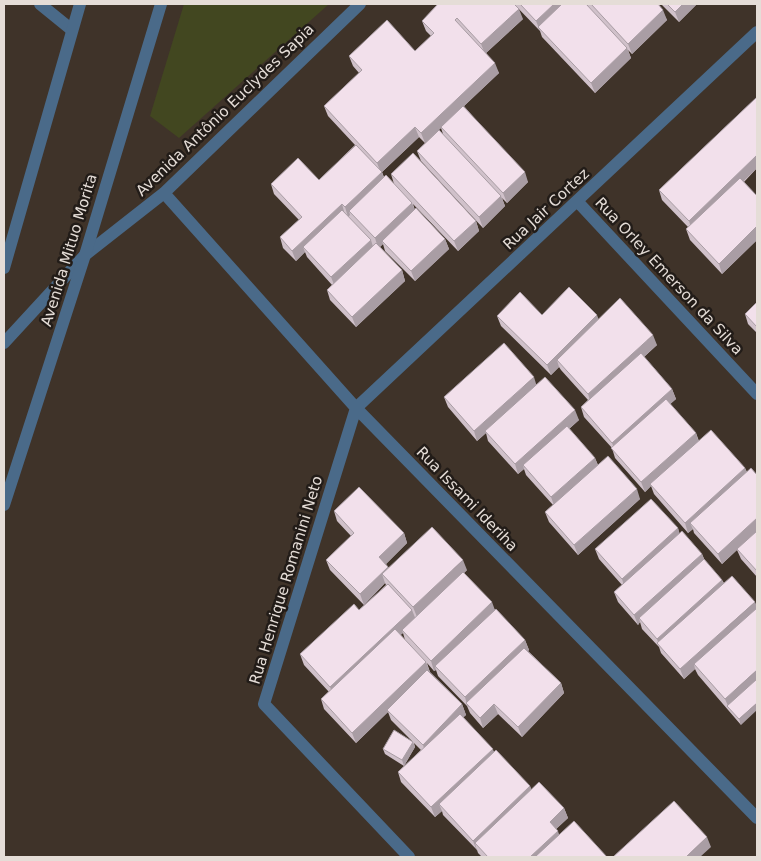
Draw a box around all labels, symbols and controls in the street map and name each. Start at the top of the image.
street label: Avenida Antônio Euclydes Sapia [132,20,318,200]
street label: Rua Jair Cortez [499,165,593,253]
street label: Avenida Mituo Morita [37,172,101,328]
street label: Rua Orley Emerson da Silva [591,194,747,358]
street label: Rua Issami Ideriha [413,443,521,555]
street label: Rua Henrique Romanini Neto [246,474,326,686]

